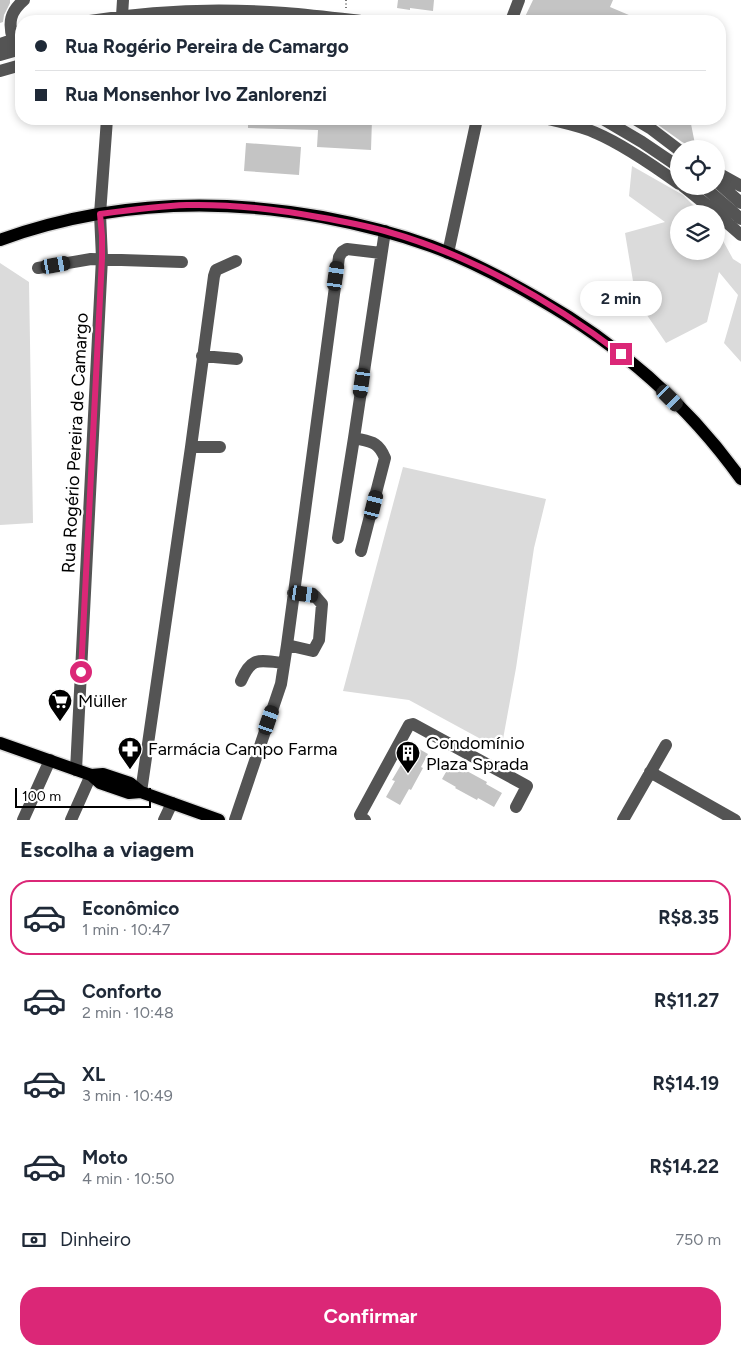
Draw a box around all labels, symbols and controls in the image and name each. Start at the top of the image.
text: Rua Rogério Pereira de Camargo [65,35,349,58]
text: Rua Monsenhor Ivo Zanlorenzi [65,83,327,106]
map controls [670,140,725,260]
button: locate [670,140,725,195]
button: layers [670,205,725,260]
car [39,255,72,275]
car [326,260,345,292]
callout: 2 min [580,282,662,316]
text: 2 min [601,289,641,308]
street label: Rua Rogério Pereira de Camargo [57,312,93,574]
route end [610,343,632,365]
car [352,367,371,399]
car [654,382,685,414]
car [363,489,384,521]
car [288,584,319,604]
route start [70,661,92,683]
supermarket icon: Müller [47,688,73,722]
place label: Müller [78,690,127,712]
car [257,703,280,737]
place label: Condomínio Plaza Sprada [426,732,529,775]
pharmacy icon: Farmácia Campo Farma [117,736,143,770]
place label: Farmácia Campo Farma [148,738,337,760]
building icon: Condomínio Plaza Sprada [395,740,421,774]
scale bar [15,785,151,808]
text: 100 m [22,788,61,805]
text: Escolha a viagem [20,836,194,863]
icon: car [22,895,67,940]
text: Econômico [82,897,179,920]
text: R$8.35 [658,906,719,929]
text: 1 min · 10:47 [82,920,170,939]
icon: car [22,978,67,1023]
text: Conforto [82,980,162,1003]
text: R$11.27 [654,989,719,1012]
text: 2 min · 10:48 [82,1003,174,1022]
icon: car [22,1061,67,1106]
text: XL [82,1063,105,1086]
text: R$14.19 [652,1072,719,1095]
text: 3 min · 10:49 [82,1086,173,1105]
icon: car [22,1144,67,1189]
text: Moto [82,1146,128,1169]
text: R$14.22 [649,1155,719,1178]
text: 4 min · 10:50 [82,1169,174,1188]
icon: cash [20,1226,48,1254]
text: Dinheiro [60,1228,131,1251]
text: 750 m [675,1230,721,1249]
button: Confirmar [20,1287,721,1345]

